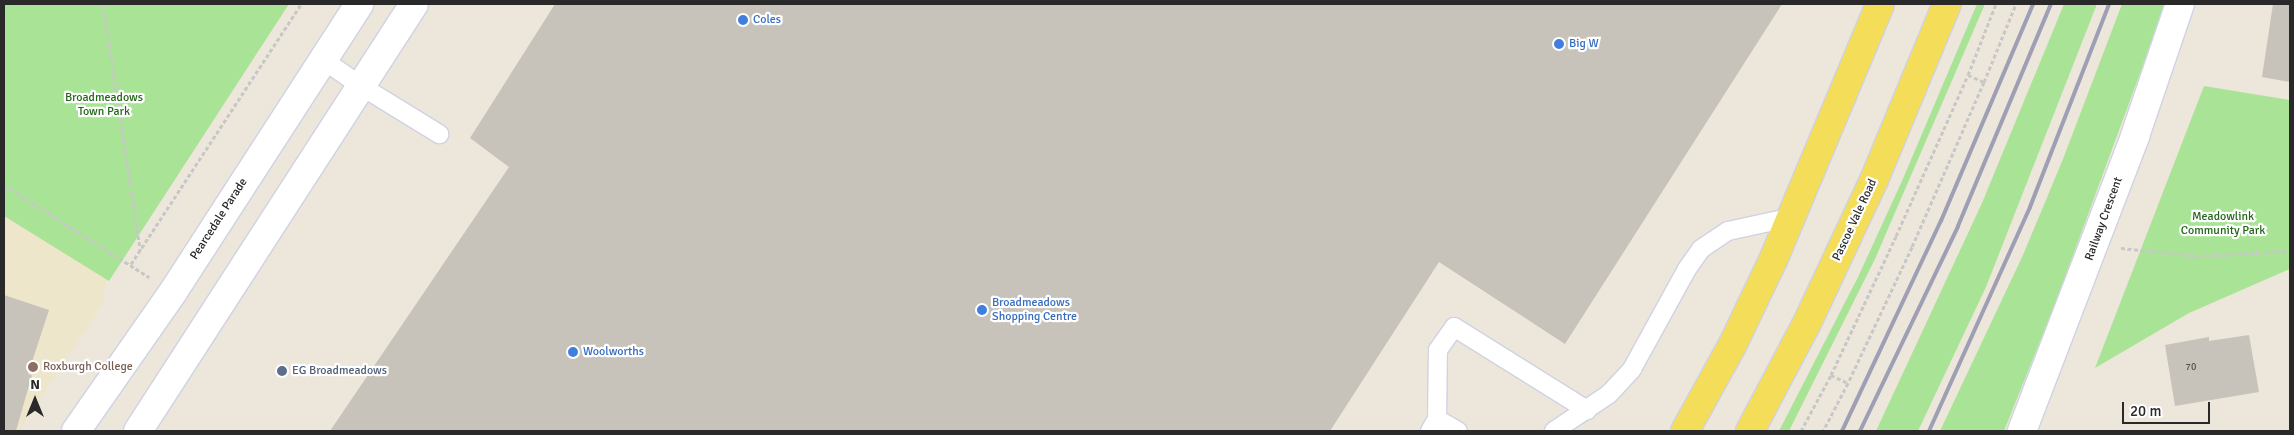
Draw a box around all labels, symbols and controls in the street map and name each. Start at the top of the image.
place label: Coles [753,13,781,27]
marker: Coles [737,14,749,26]
place label: Big W [1569,37,1599,51]
marker: Big W [1553,38,1565,50]
park label: Broadmeadows Town Park [65,91,143,119]
street label: Railway Crescent [2082,175,2126,263]
street label: Pearcedale Parade [187,176,251,262]
street label: Pascoe Vale Road [1830,177,1880,263]
park label: Meadowlink Community Park [2181,210,2265,238]
place label: Broadmeadows Shopping Centre [992,296,1077,324]
marker: Broadmeadows Shopping Centre [976,304,988,316]
place label: Woolworths [583,345,644,359]
marker: Woolworths [567,346,579,358]
place label: Roxburgh College [43,360,133,374]
marker: Roxburgh College [27,361,39,373]
house number: 70 [2186,362,2196,374]
place label: EG Broadmeadows [292,364,387,378]
marker: EG Broadmeadows [276,365,288,377]
north arrow [10,375,60,425]
text: N [30,376,40,393]
scale bar [2124,392,2212,424]
text: 20 m [2130,402,2161,420]

